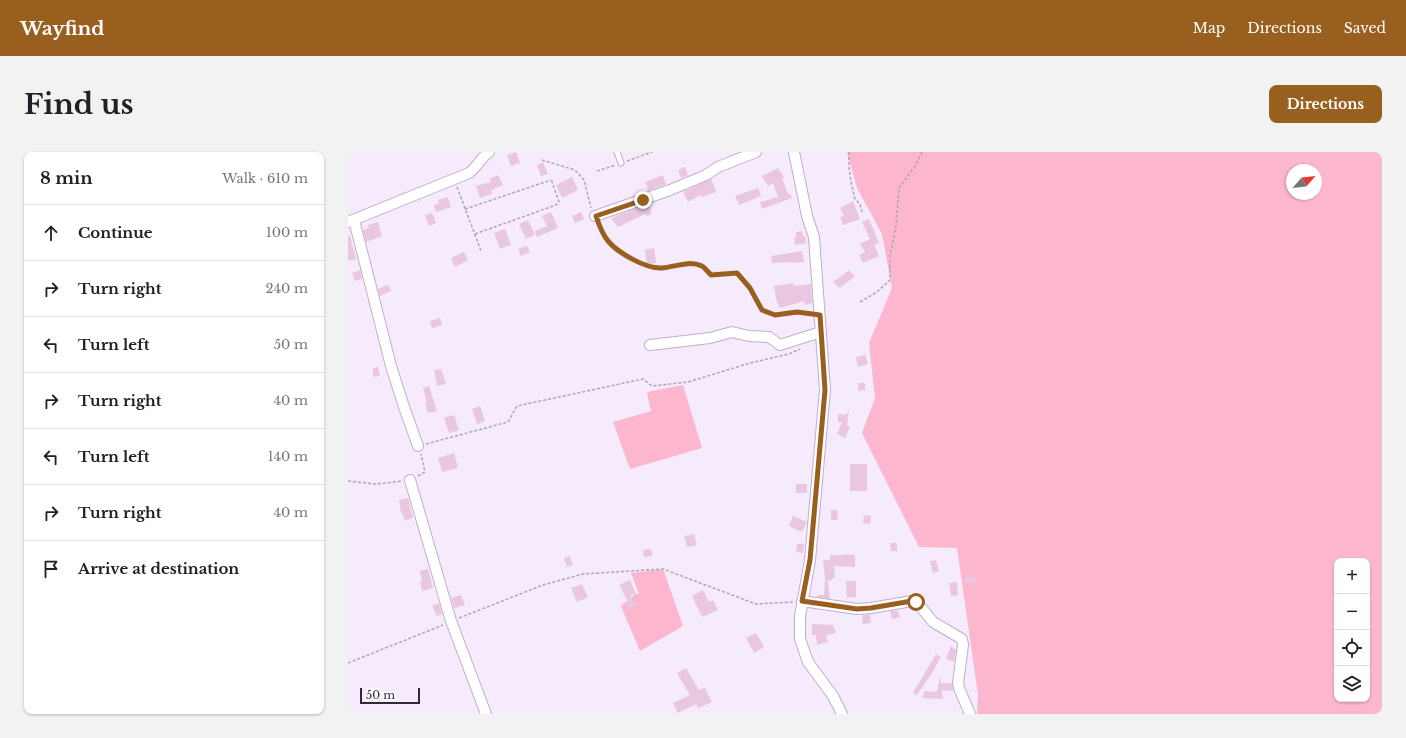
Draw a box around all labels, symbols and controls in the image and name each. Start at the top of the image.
text: Wayfind [20,17,105,40]
text: Map [1193,19,1225,37]
text: Directions [1247,19,1322,37]
text: Saved [1344,19,1386,37]
button: Directions [1269,85,1382,123]
text: Find us [24,87,134,122]
north arrow [1286,164,1322,200]
text: 8 min [40,168,93,189]
text: Walk · 610 m [222,170,308,187]
route end [634,191,652,209]
icon: ahead [40,222,62,244]
text: Continue [78,223,153,242]
text: 100 m [266,224,308,241]
icon: right [40,278,62,300]
text: Turn right [78,279,161,298]
text: 240 m [265,280,308,297]
icon: left [40,334,62,356]
text: Turn left [78,335,149,354]
text: 50 m [274,336,308,353]
icon: right [40,390,62,412]
text: Turn right [78,391,161,410]
text: 40 m [273,392,308,409]
icon: left [40,446,62,468]
text: Turn left [78,447,149,466]
text: 140 m [268,448,308,465]
icon: right [40,502,62,524]
text: Turn right [78,503,161,522]
text: 40 m [273,504,308,521]
icon: arrive [40,558,62,580]
map controls [1334,558,1370,702]
button: + [1334,558,1370,594]
text: Arrive at destination [78,559,239,578]
route start [907,593,925,611]
button: − [1334,594,1370,630]
button: locate [1334,630,1370,666]
button: layers [1334,666,1370,702]
scale bar [360,686,420,705]
text: 50 m [366,688,395,702]

